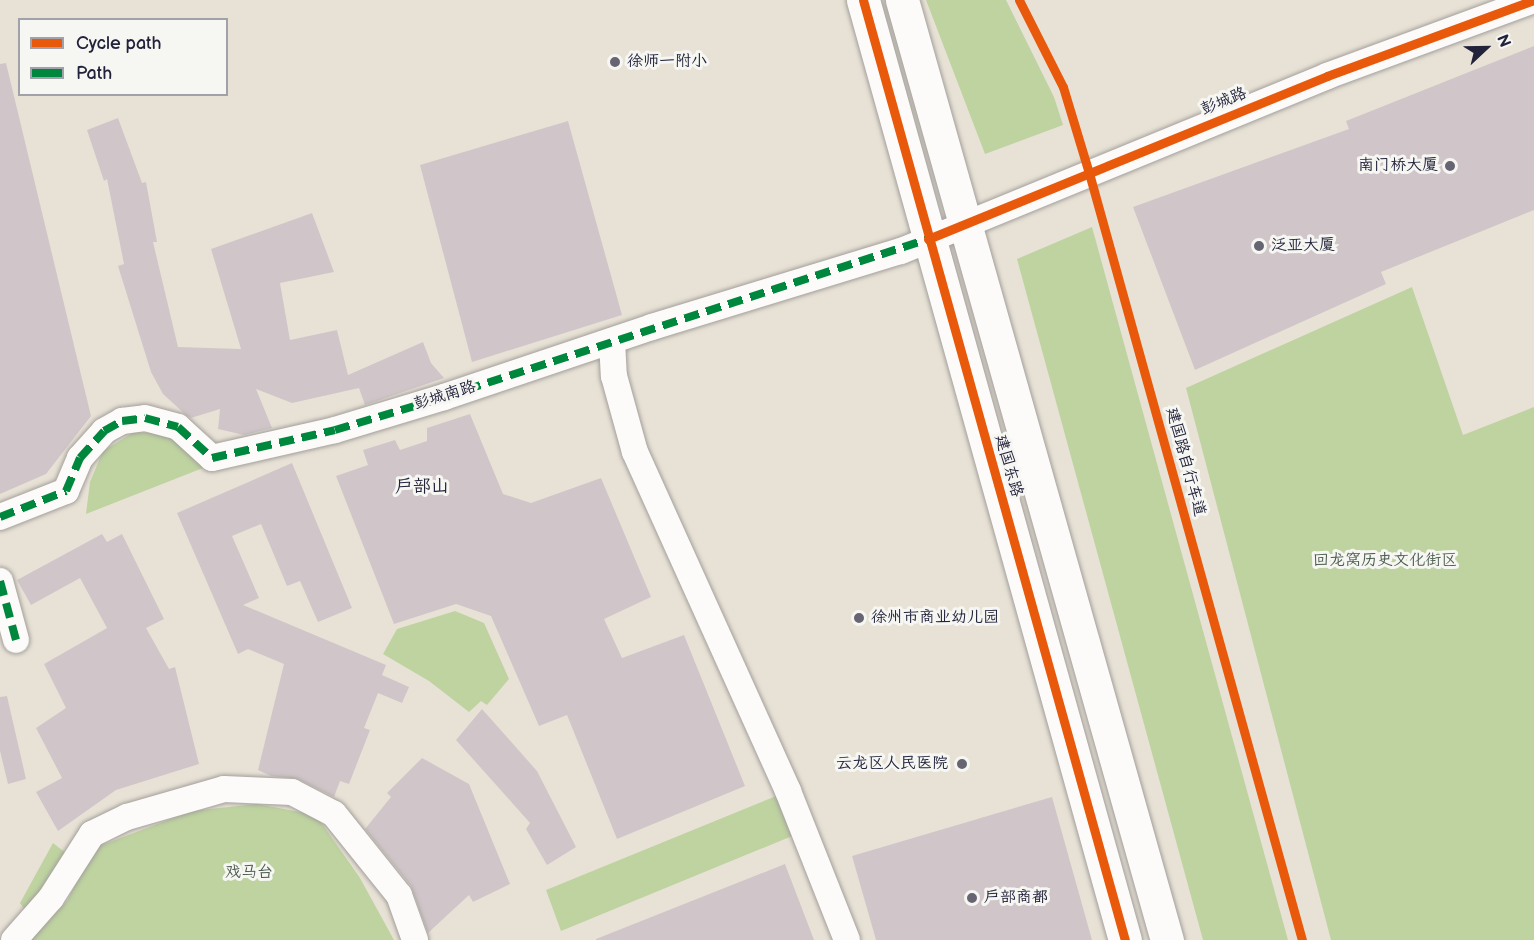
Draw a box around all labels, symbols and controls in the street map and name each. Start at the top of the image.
legend [18,18,228,96]
north arrow [1456,18,1516,78]
text: N [1492,32,1514,50]
text: Cycle path [76,33,162,54]
place label: 徐师一附小 [627,52,707,72]
marker: 徐师一附小 [608,55,622,69]
text: Path [76,63,112,84]
street label: 彭城路 [1198,84,1250,120]
place label: 南门桥大厦 [1358,156,1438,176]
marker: 南门桥大厦 [1443,159,1457,173]
place label: 泛亚大厦 [1271,236,1335,256]
marker: 泛亚大厦 [1252,239,1266,253]
street label: 彭城南路 [412,377,478,415]
street label: 建国路自行车道 [1161,405,1209,519]
street label: 建国东路 [990,433,1026,499]
district label: 户部山 [395,476,449,498]
park label: 回龙窝历史文化街区 [1313,551,1457,571]
place label: 徐州市商业幼儿园 [871,608,999,628]
marker: 徐州市商业幼儿园 [852,611,866,625]
place label: 云龙区人民医院 [836,754,948,774]
marker: 云龙区人民医院 [953,755,971,773]
park label: 戏马台 [225,863,273,883]
place label: 户部商都 [984,888,1048,908]
marker: 户部商都 [965,891,979,905]

